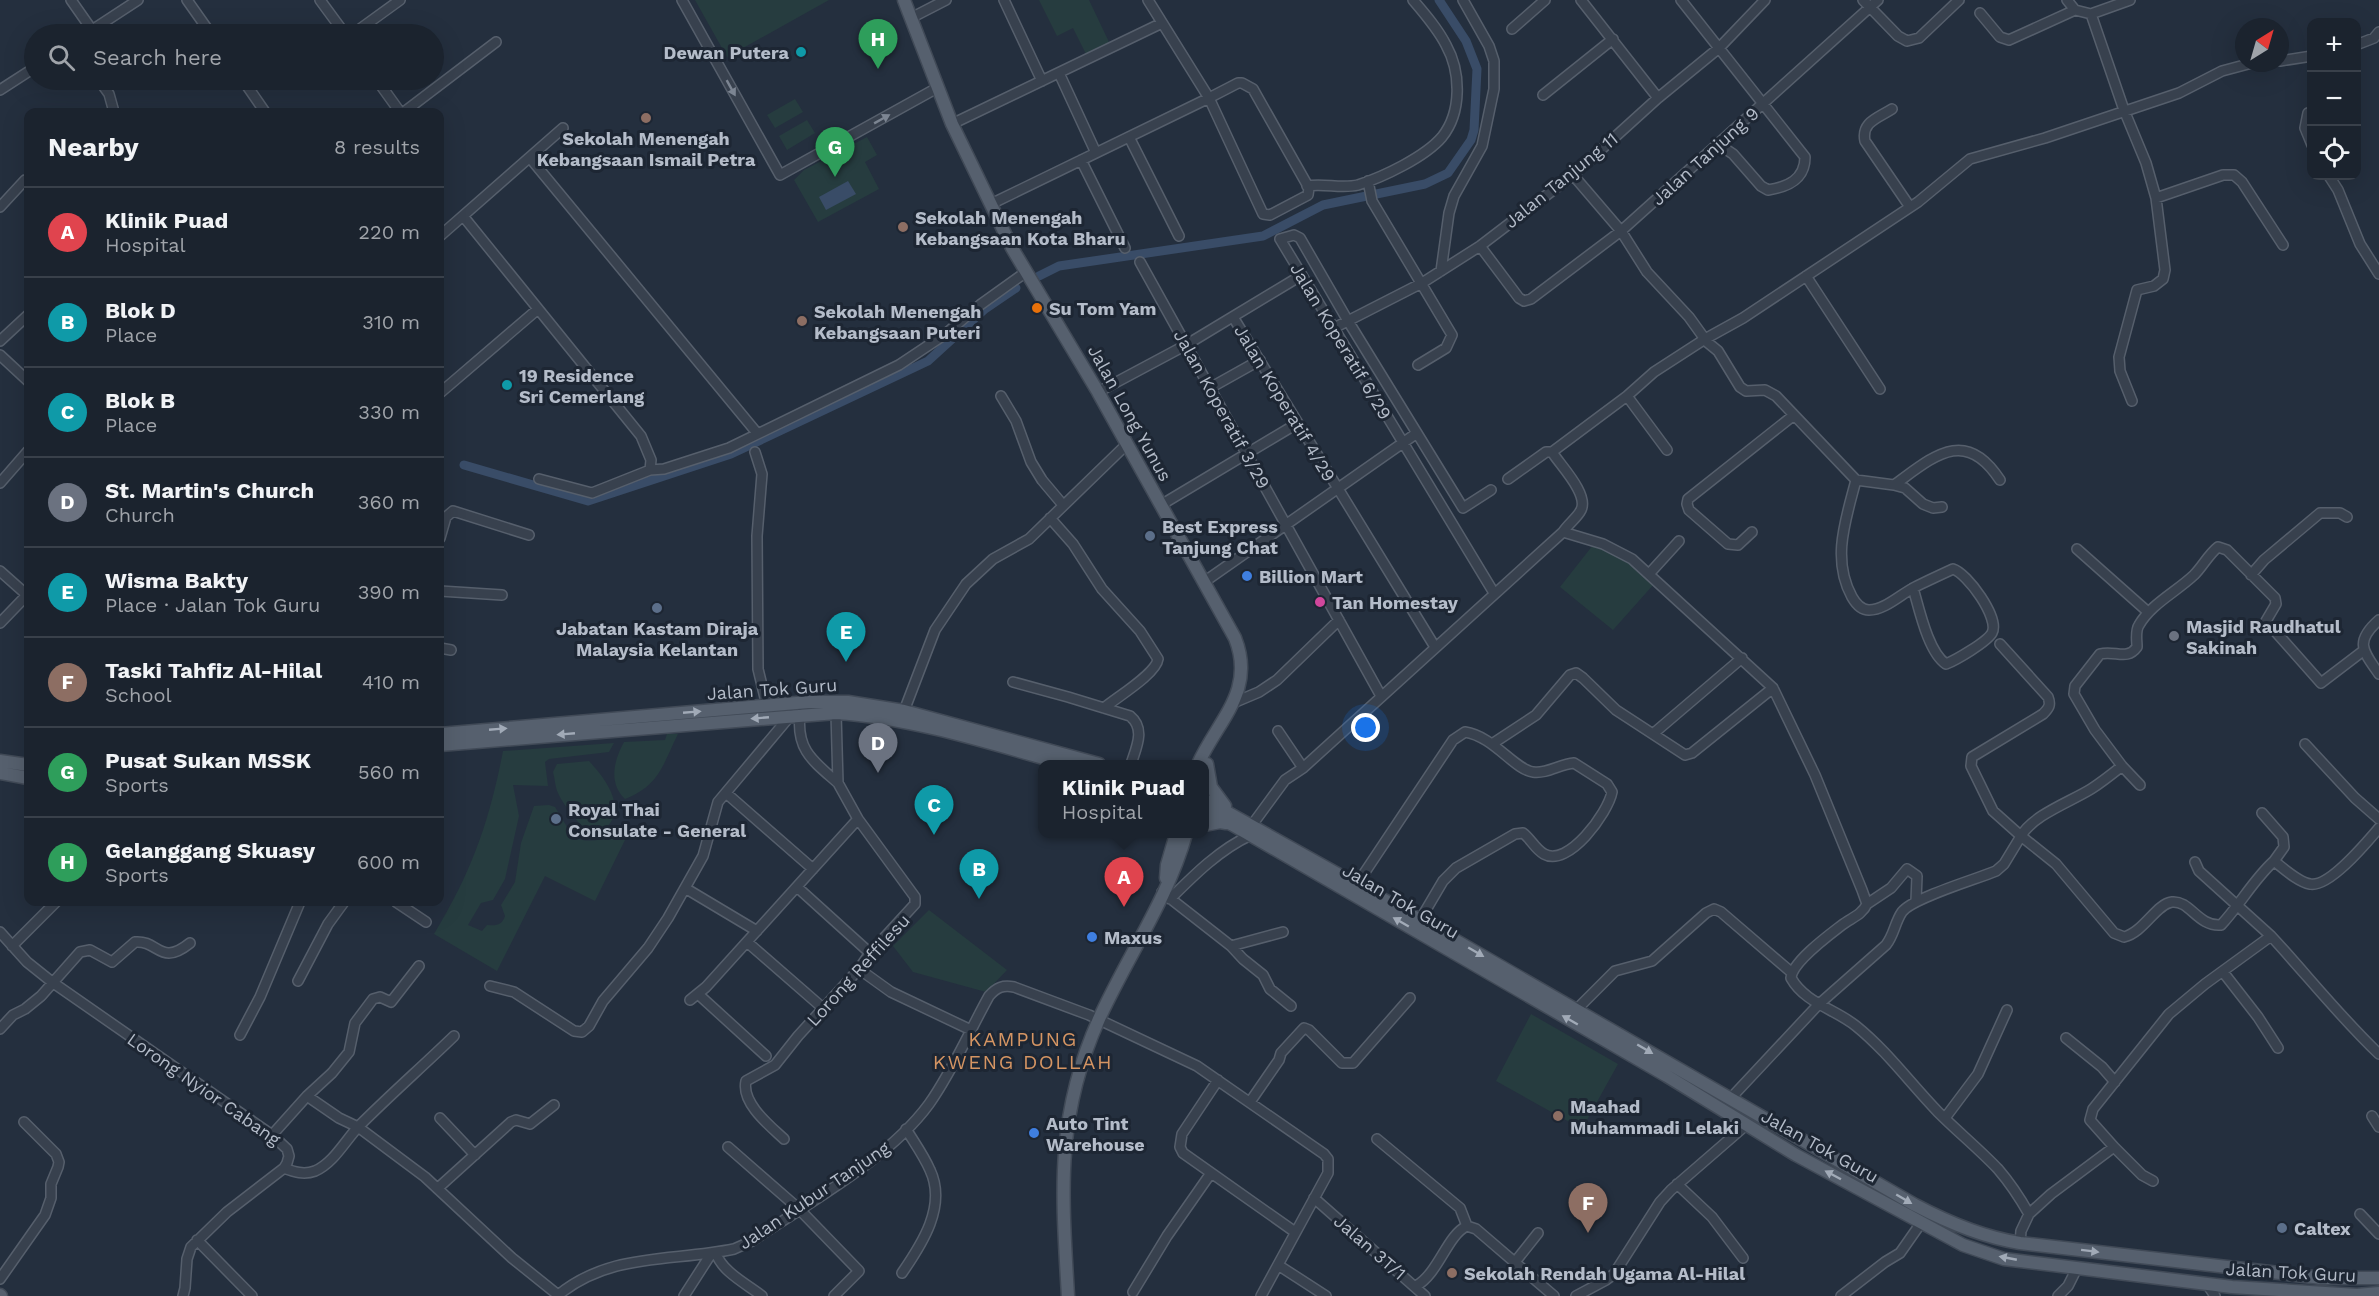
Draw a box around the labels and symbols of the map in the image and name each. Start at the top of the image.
north arrow [2235,18,2289,72]
pin: H [858,20,898,69]
place label: Dewan Putera [664,42,790,63]
marker: Dewan Putera [794,45,808,59]
one-way arrow [726,80,736,97]
street label: Jalan Tanjung 9 [1647,102,1763,210]
marker: Sekolah Menengah Kebangsaan Ismail Petra [639,111,653,125]
one-way arrow [873,114,890,124]
place label: Sekolah Menengah Kebangsaan Ismail Petra [537,128,756,170]
pin: G [816,128,854,177]
street label: Jalan Tanjung 11 [1500,128,1622,232]
place label: Sekolah Menengah Kebangsaan Kota Bharu [915,207,1126,249]
marker: Sekolah Menengah Kebangsaan Kota Bharu [896,220,910,234]
street label: Jalan Koperatif 6/29 [1286,259,1396,423]
place label: Su Tom Yam [1049,298,1156,319]
place label: Sekolah Menengah Kebangsaan Puteri [814,301,981,343]
marker: Su Tom Yam [1030,301,1044,315]
marker: Sekolah Menengah Kebangsaan Puteri [795,314,809,328]
street label: Jalan Koperatif 4/29 [1230,321,1340,485]
street label: Jalan Koperatif 3/29 [1170,326,1274,492]
street label: Jalan Long Yunus [1084,341,1176,485]
place label: 19 Residence Sri Cemerlang [519,365,645,407]
marker: 19 Residence Sri Cemerlang [500,378,514,392]
place label: Best Express Tanjung Chat [1162,516,1278,558]
marker: Best Express Tanjung Chat [1143,529,1157,543]
place label: Billion Mart [1259,566,1363,587]
marker: Billion Mart [1240,569,1254,583]
place label: Tan Homestay [1332,592,1459,613]
marker: Tan Homestay [1313,595,1327,609]
marker: Jabatan Kastam Diraja Malaysia Kelantan [650,601,664,615]
pin: E [826,612,866,662]
place label: Masjid Raudhatul Sakinah [2186,616,2341,658]
place label: Jabatan Kastam Diraja Malaysia Kelantan [556,618,759,660]
marker: Masjid Raudhatul Sakinah [2167,629,2181,643]
street label: Jalan Tok Guru [706,674,838,704]
one-way arrow [683,707,702,717]
one-way arrow [751,713,770,722]
your location [1351,713,1380,742]
one-way arrow [488,724,507,734]
pin: D [858,724,898,773]
one-way arrow [556,729,575,739]
pin: C [914,786,954,835]
place label: Royal Thai Consulate - General [568,799,746,841]
marker: Royal Thai Consulate - General [549,812,563,826]
pin: B [960,850,998,899]
pin: A [1104,858,1144,907]
street label: Jalan Tok Guru [1339,859,1463,943]
street label: Lorong Reffilesu [802,910,914,1030]
one-way arrow [1392,917,1409,927]
place label: Maxus [1104,927,1163,948]
marker: Maxus [1085,930,1099,944]
one-way arrow [1468,947,1485,957]
one-way arrow [1561,1015,1578,1025]
district label: KAMPUNG KWENG DOLLAH [933,1027,1113,1074]
street label: Lorong Nyior Cabang [123,1028,285,1150]
one-way arrow [1637,1044,1653,1055]
place label: Maahad Muhammadi Lelaki [1570,1096,1739,1138]
street label: Jalan Tok Guru [1758,1105,1882,1187]
marker: Maahad Muhammadi Lelaki [1551,1109,1565,1123]
place label: Auto Tint Warehouse [1046,1113,1145,1155]
marker: Auto Tint Warehouse [1027,1126,1041,1140]
street label: Jalan Kubur Tanjung [735,1136,894,1253]
one-way arrow [1824,1170,1841,1180]
pin: F [1568,1184,1608,1233]
one-way arrow [1896,1194,1913,1204]
street label: Jalan 3T/1 [1330,1210,1410,1284]
place label: Caltex [2294,1218,2351,1239]
marker: Caltex [2275,1221,2289,1235]
one-way arrow [2081,1247,2100,1256]
one-way arrow [1998,1253,2017,1262]
street label: Jalan Tok Guru [2225,1258,2357,1286]
place label: Sekolah Rendah Ugama Al-Hilal [1464,1263,1745,1284]
marker: Sekolah Rendah Ugama Al-Hilal [1445,1266,1459,1280]

